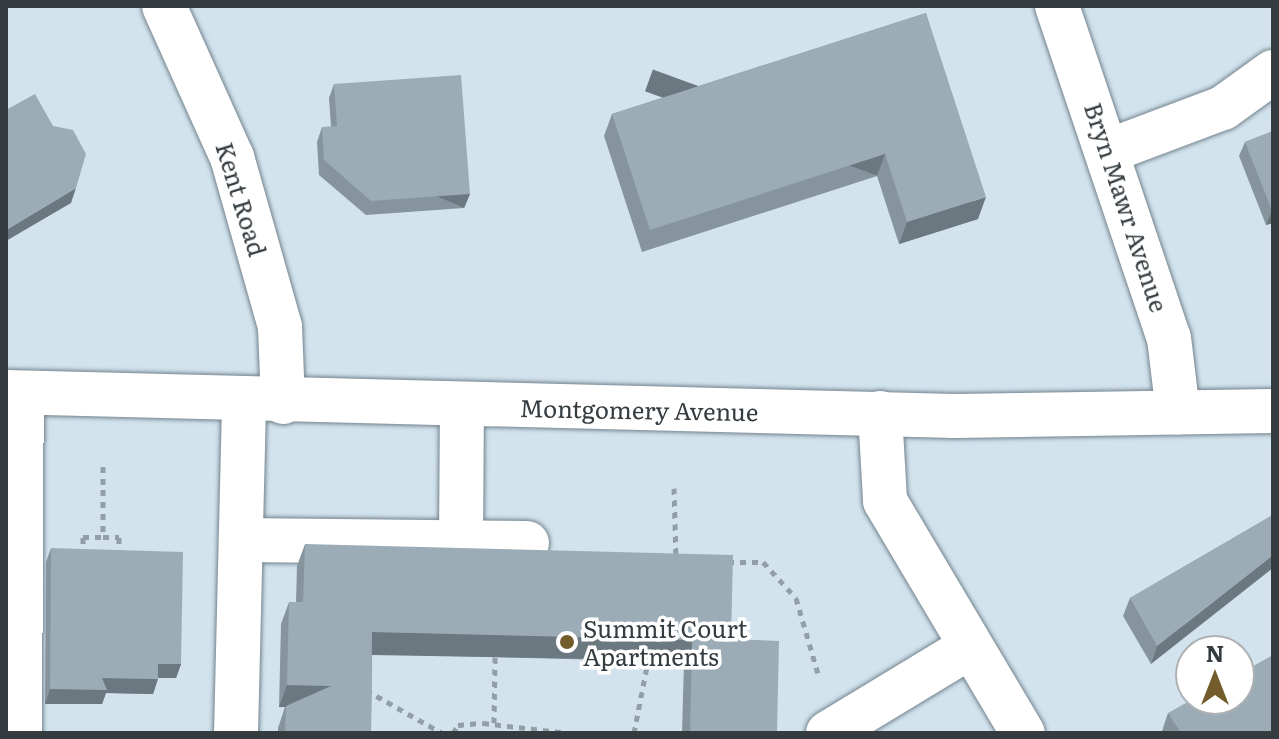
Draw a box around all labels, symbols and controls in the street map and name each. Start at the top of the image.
street label: Bryn Mawr Avenue [1080,99,1174,315]
street label: Kent Road [211,139,273,259]
street label: Montgomery Avenue [519,393,759,425]
place label: Summit Court Apartments [583,614,747,670]
marker: Summit Court Apartments [558,633,576,651]
north arrow [1175,635,1255,715]
text: N [1206,636,1224,669]

